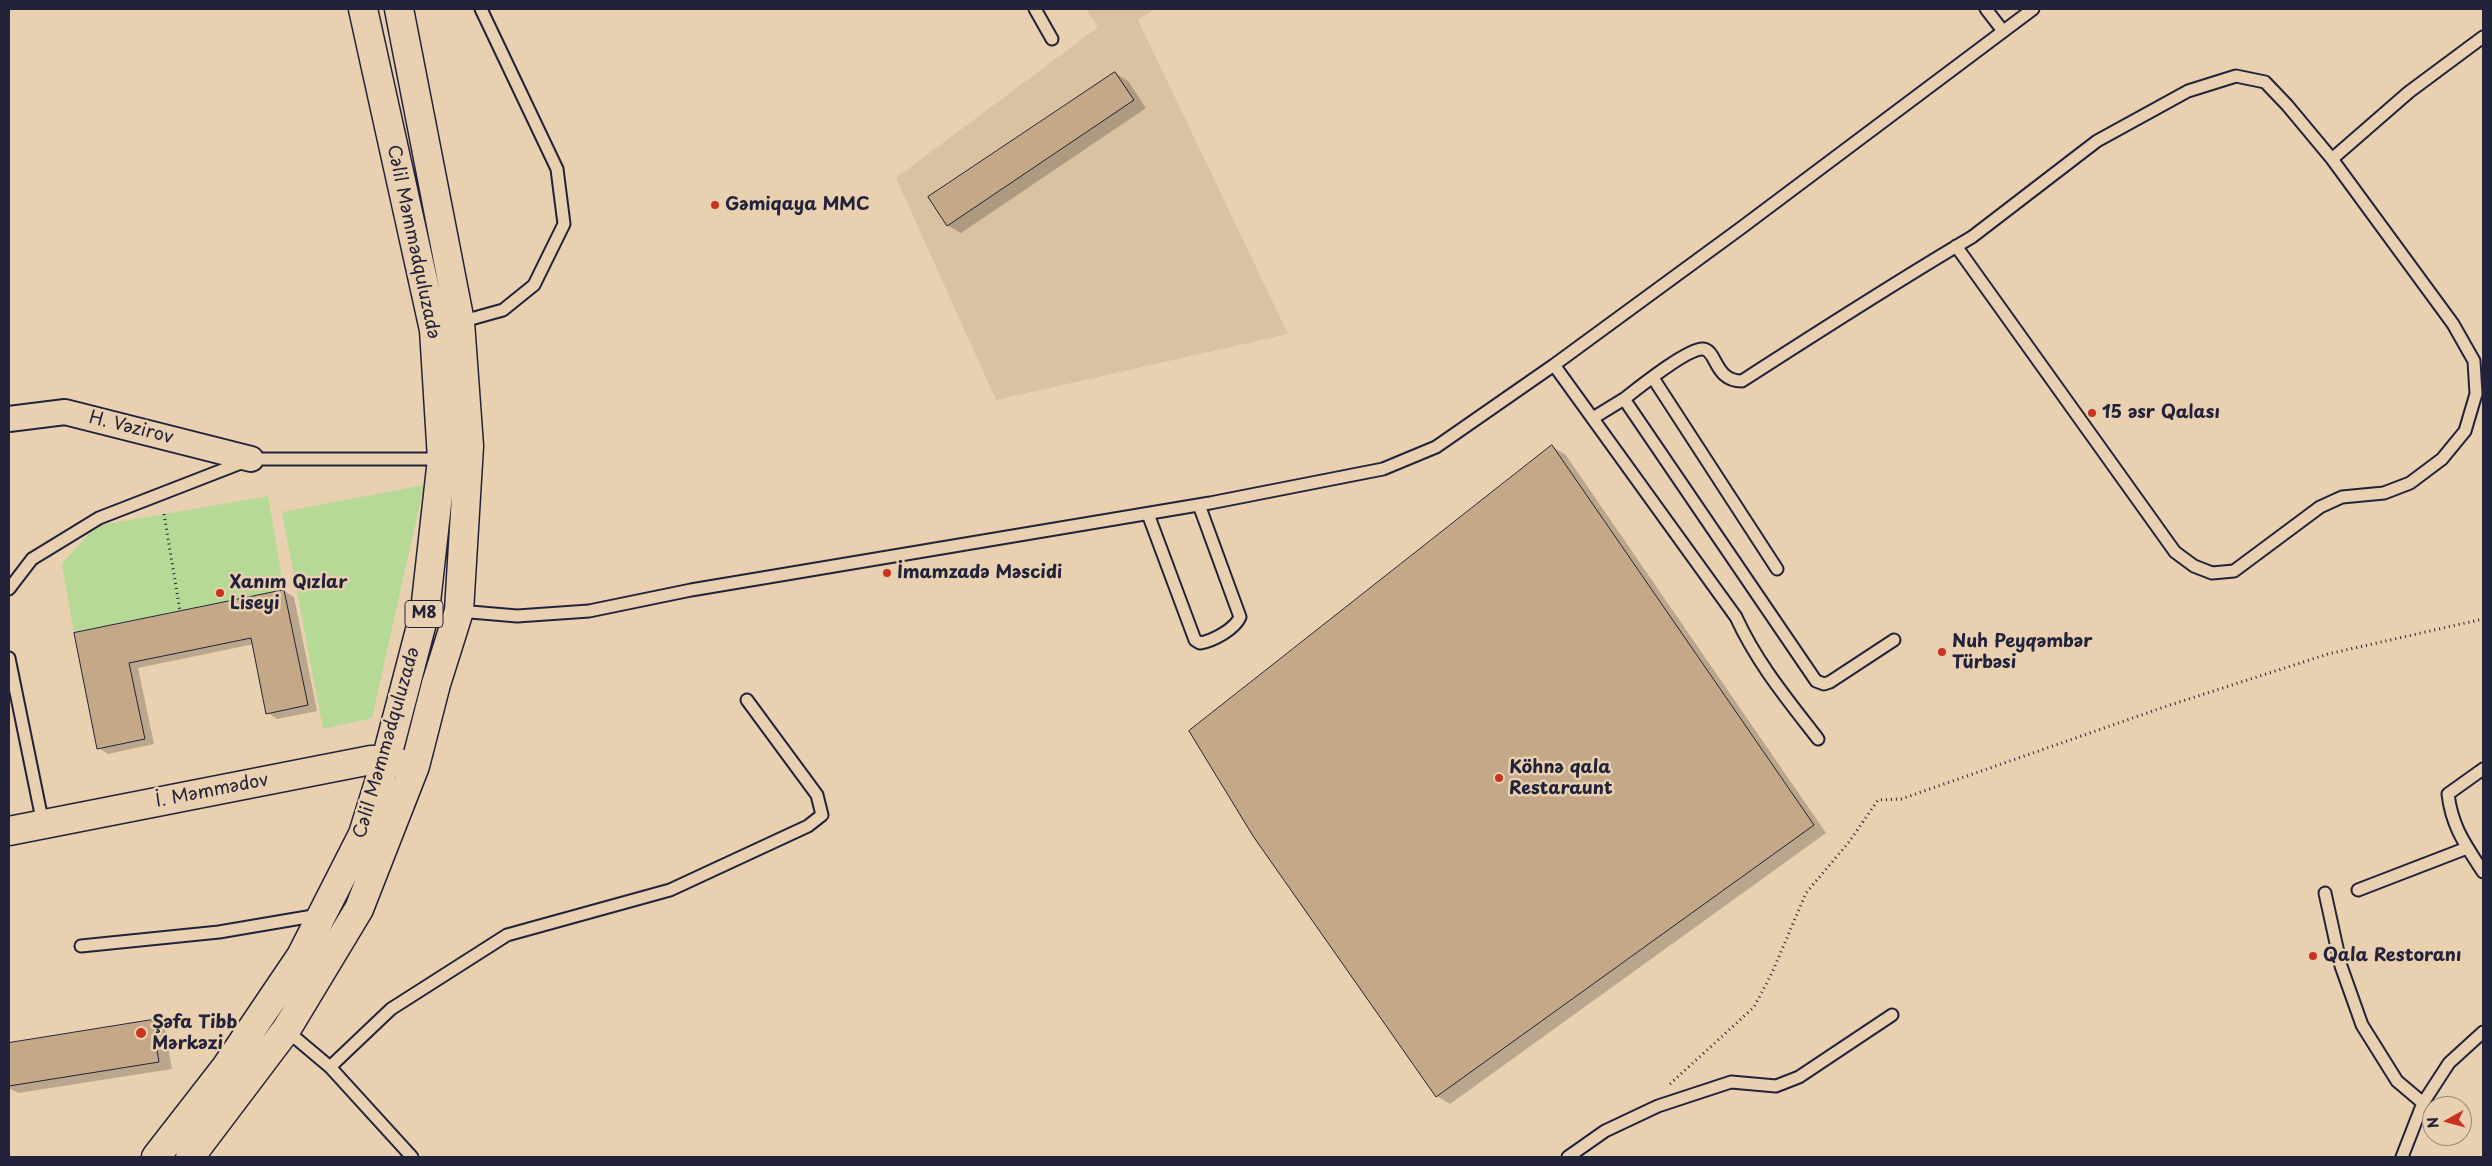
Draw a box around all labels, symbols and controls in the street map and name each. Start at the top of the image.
street label: Cəlil Məmmədquluzadə [382,143,444,341]
place label: Gəmiqaya MMC [725,194,869,216]
marker: Gəmiqaya MMC [709,199,721,211]
place label: 15 əsr Qalası [2102,402,2220,424]
street label: H. Vəzirov [87,407,175,449]
marker: 15 əsr Qalası [2086,407,2098,419]
place label: İmamzadə Məscidi [897,562,1062,584]
marker: İmamzadə Məscidi [881,567,893,579]
place label: Xanım Qızlar Liseyi [230,572,347,614]
marker: Xanım Qızlar Liseyi [214,587,226,599]
road number: M8 [405,600,443,628]
place label: Nuh Peyqəmbər Türbəsi [1952,631,2092,674]
street label: Cəlil Məmmədquluzadə [349,645,425,841]
marker: Nuh Peyqəmbər Türbəsi [1936,646,1948,658]
place label: Köhnə qala Restaraunt [1509,757,1613,800]
street label: İ. Məmmədov [154,769,270,813]
marker: Köhnə qala Restaraunt [1493,772,1505,784]
place label: Qala Restoranı [2323,945,2461,967]
marker: Qala Restoranı [2307,950,2319,962]
place label: Şəfa Tibb Mərkəzi [152,1012,237,1054]
marker: Şəfa Tibb Mərkəzi [134,1026,148,1040]
north arrow [2422,1096,2472,1146]
text: N [2422,1116,2444,1130]

